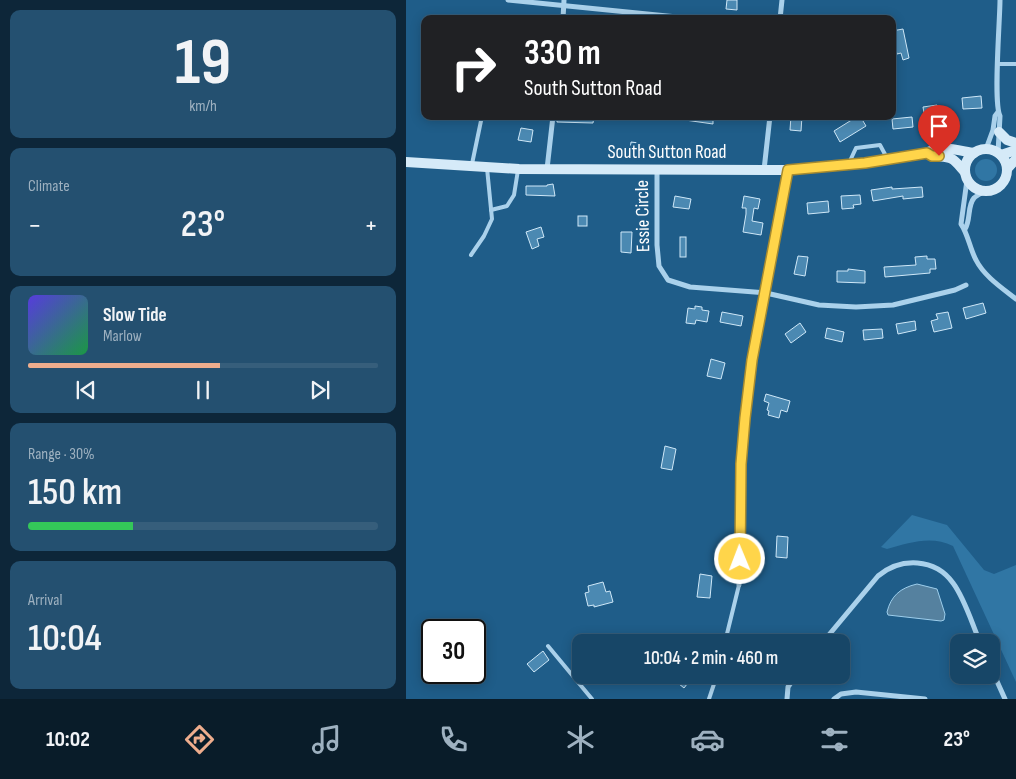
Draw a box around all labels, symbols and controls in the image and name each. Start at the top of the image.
text: 19 [175,25,231,103]
text: 330 m [524,32,601,75]
icon: right [441,35,506,100]
text: South Sutton Road [524,75,662,102]
text: km/h [189,97,217,116]
pin [918,105,960,156]
icon: arrive [925,112,953,140]
street label: South Sutton Road [607,141,727,164]
text: Climate [28,177,70,196]
street label: Essie Circle [631,180,655,252]
text: 23° [181,202,225,247]
text: − [28,209,42,242]
text: + [364,209,378,242]
text: Slow Tide [103,304,167,327]
text: Marlow [103,327,142,346]
icon: previous [72,376,100,404]
icon: pause [189,376,217,404]
icon: next [306,376,334,404]
text: Range · 30% [28,445,95,464]
text: 150 km [28,470,122,515]
position arrow [713,532,765,584]
text: Arrival [28,591,62,610]
text: 10:04 [28,616,102,661]
speed limit sign: 30 [421,619,486,684]
map controls [950,634,1000,684]
button: layers [950,634,1000,684]
text: 10:04 · 2 min · 460 m [644,647,778,670]
icon: directions [182,722,217,757]
icon: music [309,722,344,757]
icon: phone [436,722,471,757]
icon: climate [563,722,598,757]
icon: car [690,722,725,757]
icon: filters [817,722,852,757]
text: 10:02 [46,726,90,753]
text: 23° [944,726,970,753]

